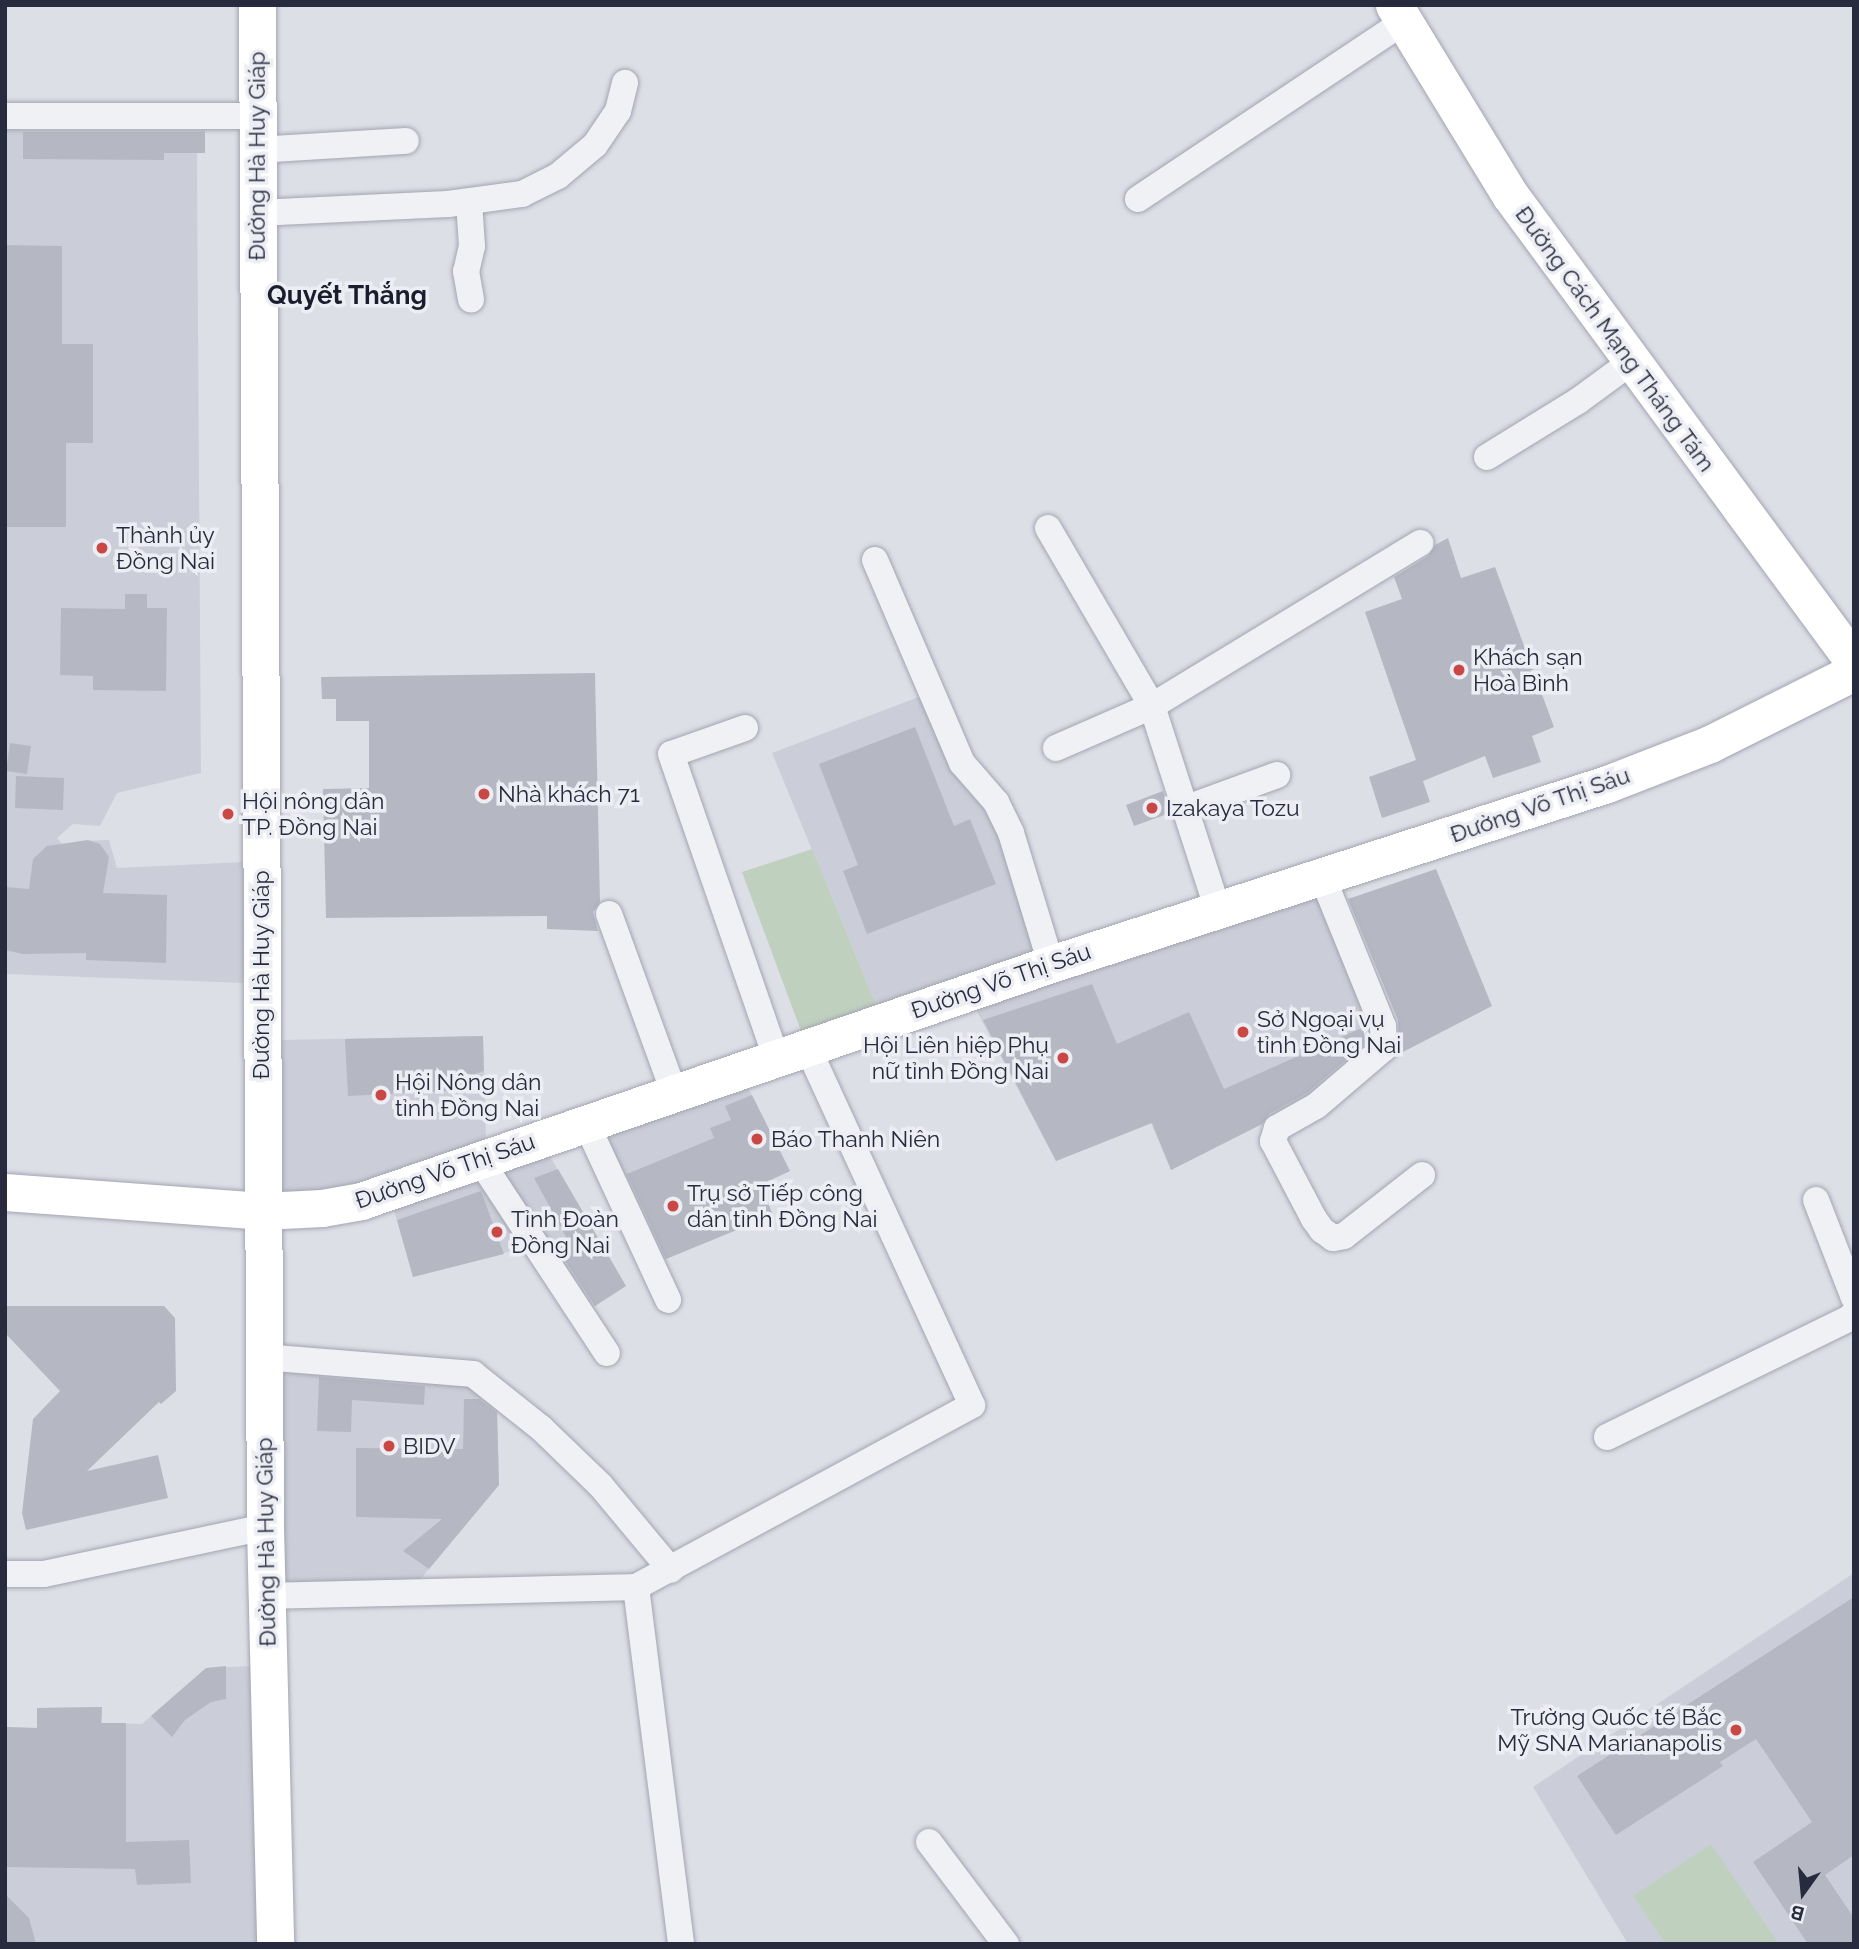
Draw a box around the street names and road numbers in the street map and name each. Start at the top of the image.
street label: Đường Hà Huy Giáp [243,51,271,261]
street label: Đường Cách Mạng Tháng Tám [1509,200,1721,478]
street label: Đường Võ Thị Sáu [1446,761,1634,849]
street label: Đường Hà Huy Giáp [247,870,275,1080]
street label: Đường Võ Thị Sáu [907,937,1095,1025]
street label: Đường Võ Thị Sáu [351,1127,539,1215]
street label: Đường Hà Huy Giáp [250,1437,282,1647]

